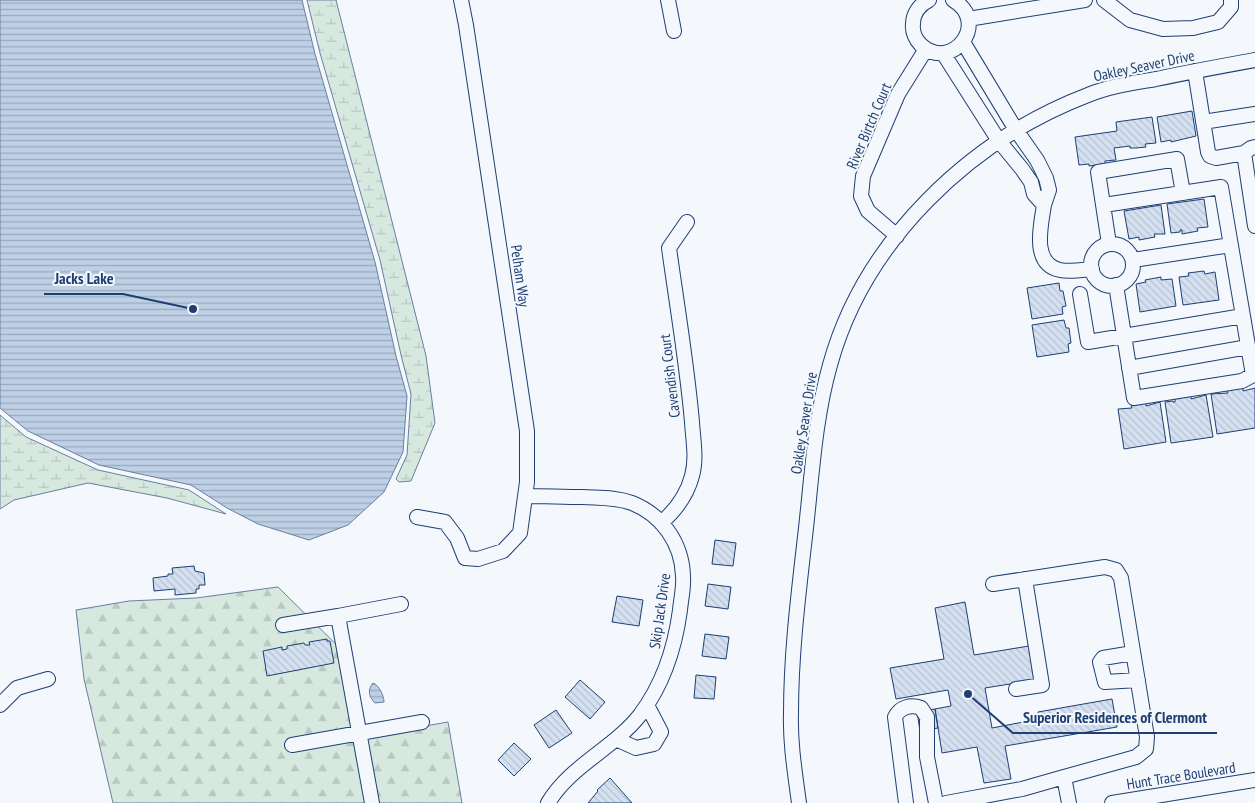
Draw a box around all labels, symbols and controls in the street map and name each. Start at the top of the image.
street label: Oakley Seaver Drive [1092,46,1196,86]
street label: River Birtch Court [842,80,895,172]
street label: Pelham Way [507,244,534,309]
callout: Jacks Lake [44,263,123,294]
text: Jacks Lake [54,268,114,288]
street label: Cavendish Court [655,333,684,419]
street label: Oakley Seaver Drive [786,371,821,475]
street label: Skip Jack Drive [645,572,674,650]
callout: Superior Residences of Clermont [1013,702,1217,733]
text: Superior Residences of Clermont [1023,707,1207,727]
street label: Hunt Trace Boulevard [1125,758,1237,793]

